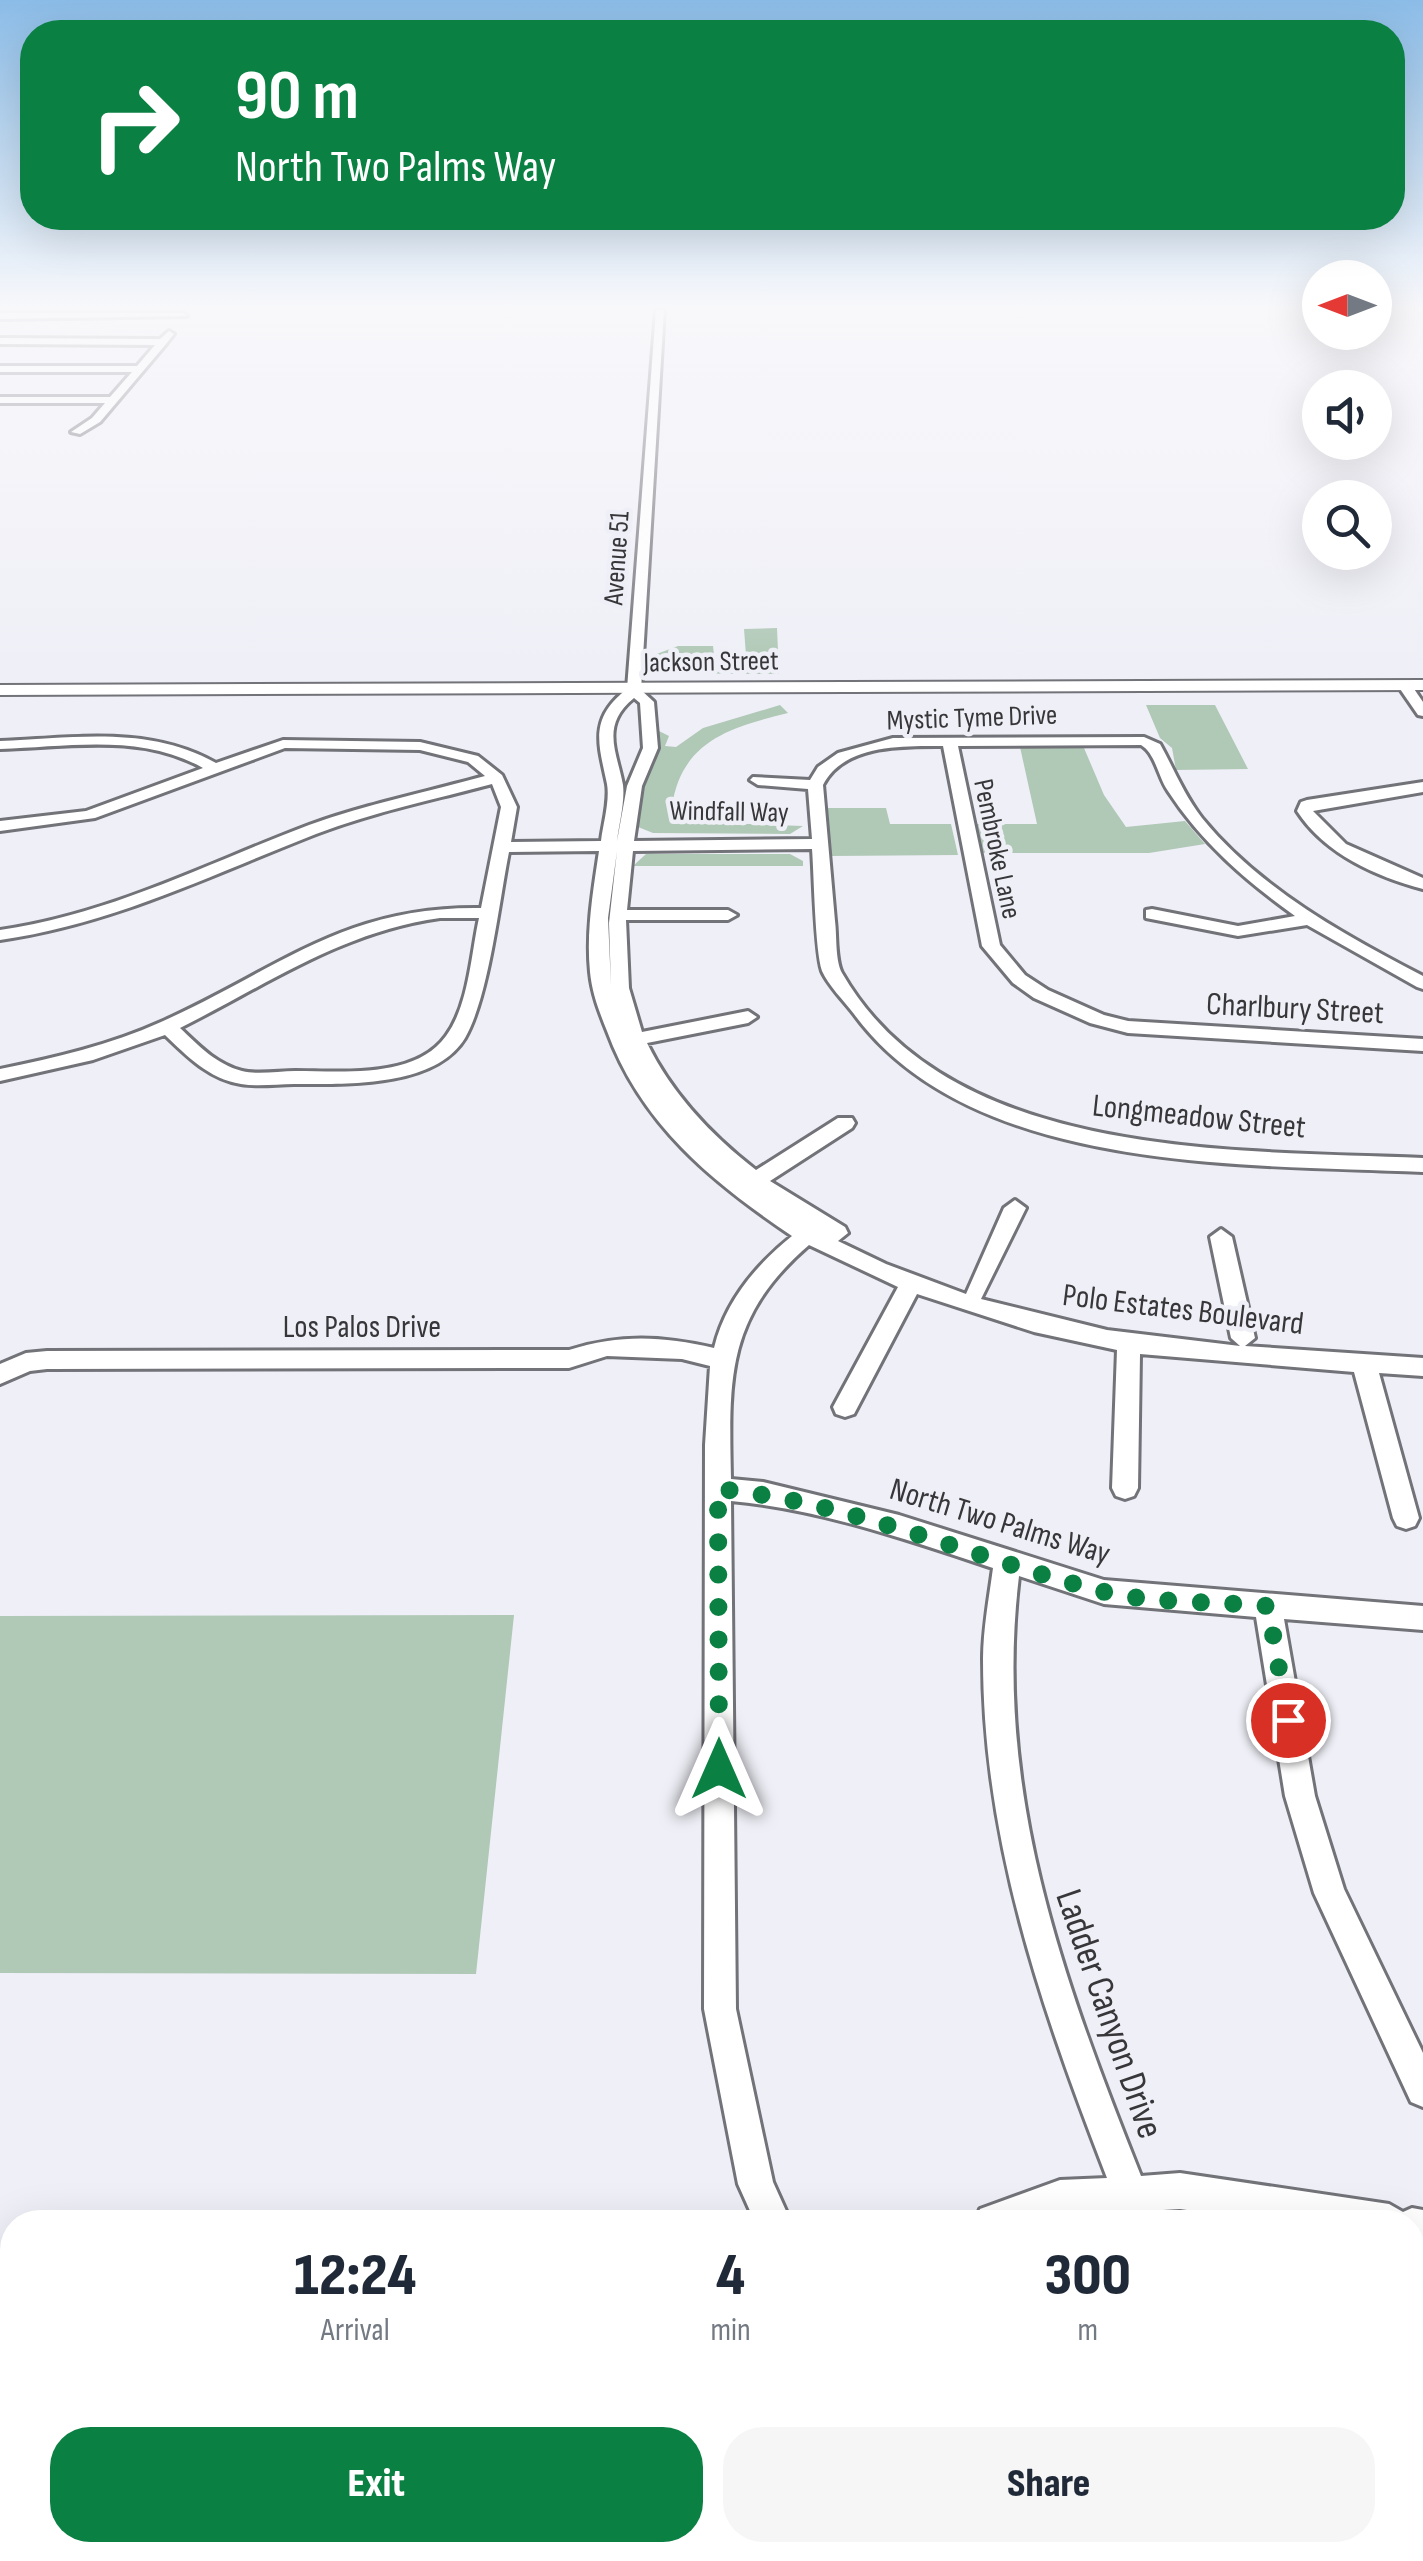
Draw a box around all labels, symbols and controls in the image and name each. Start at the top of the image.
text: 90 m [235,55,359,139]
icon: right [70,60,200,190]
text: North Two Palms Way [235,140,556,195]
north arrow [1302,260,1392,350]
map controls [1302,260,1392,570]
button: sound [1302,370,1392,460]
button: search [1302,480,1392,570]
street label: Avenue 51 [597,510,637,607]
street label: Jackson Street [642,644,779,680]
street label: Mystic Tyme Drive [886,699,1058,737]
street label: Pembroke Lane [966,776,1028,922]
street label: Windfall Way [669,794,789,830]
street label: Charlbury Street [1205,985,1385,1033]
street label: Longmeadow Street [1091,1086,1307,1148]
street label: Polo Estates Boulevard [1060,1276,1306,1344]
street label: Los Palos Drive [283,1308,441,1347]
street label: North Two Palms Way [885,1470,1115,1574]
pin [1246,1678,1331,1763]
icon: arrive [1261,1693,1316,1748]
position arrow [667,1717,771,1821]
street label: Ladder Canyon Drive [1045,1884,1173,2144]
text: 12:24 [294,2240,417,2312]
text: 4 [716,2240,745,2312]
text: 300 [1045,2240,1131,2312]
text: Arrival [321,2311,390,2350]
text: min [710,2311,751,2350]
text: m [1078,2311,1098,2350]
button: Exit [50,2427,703,2542]
button: Share [723,2427,1375,2542]

